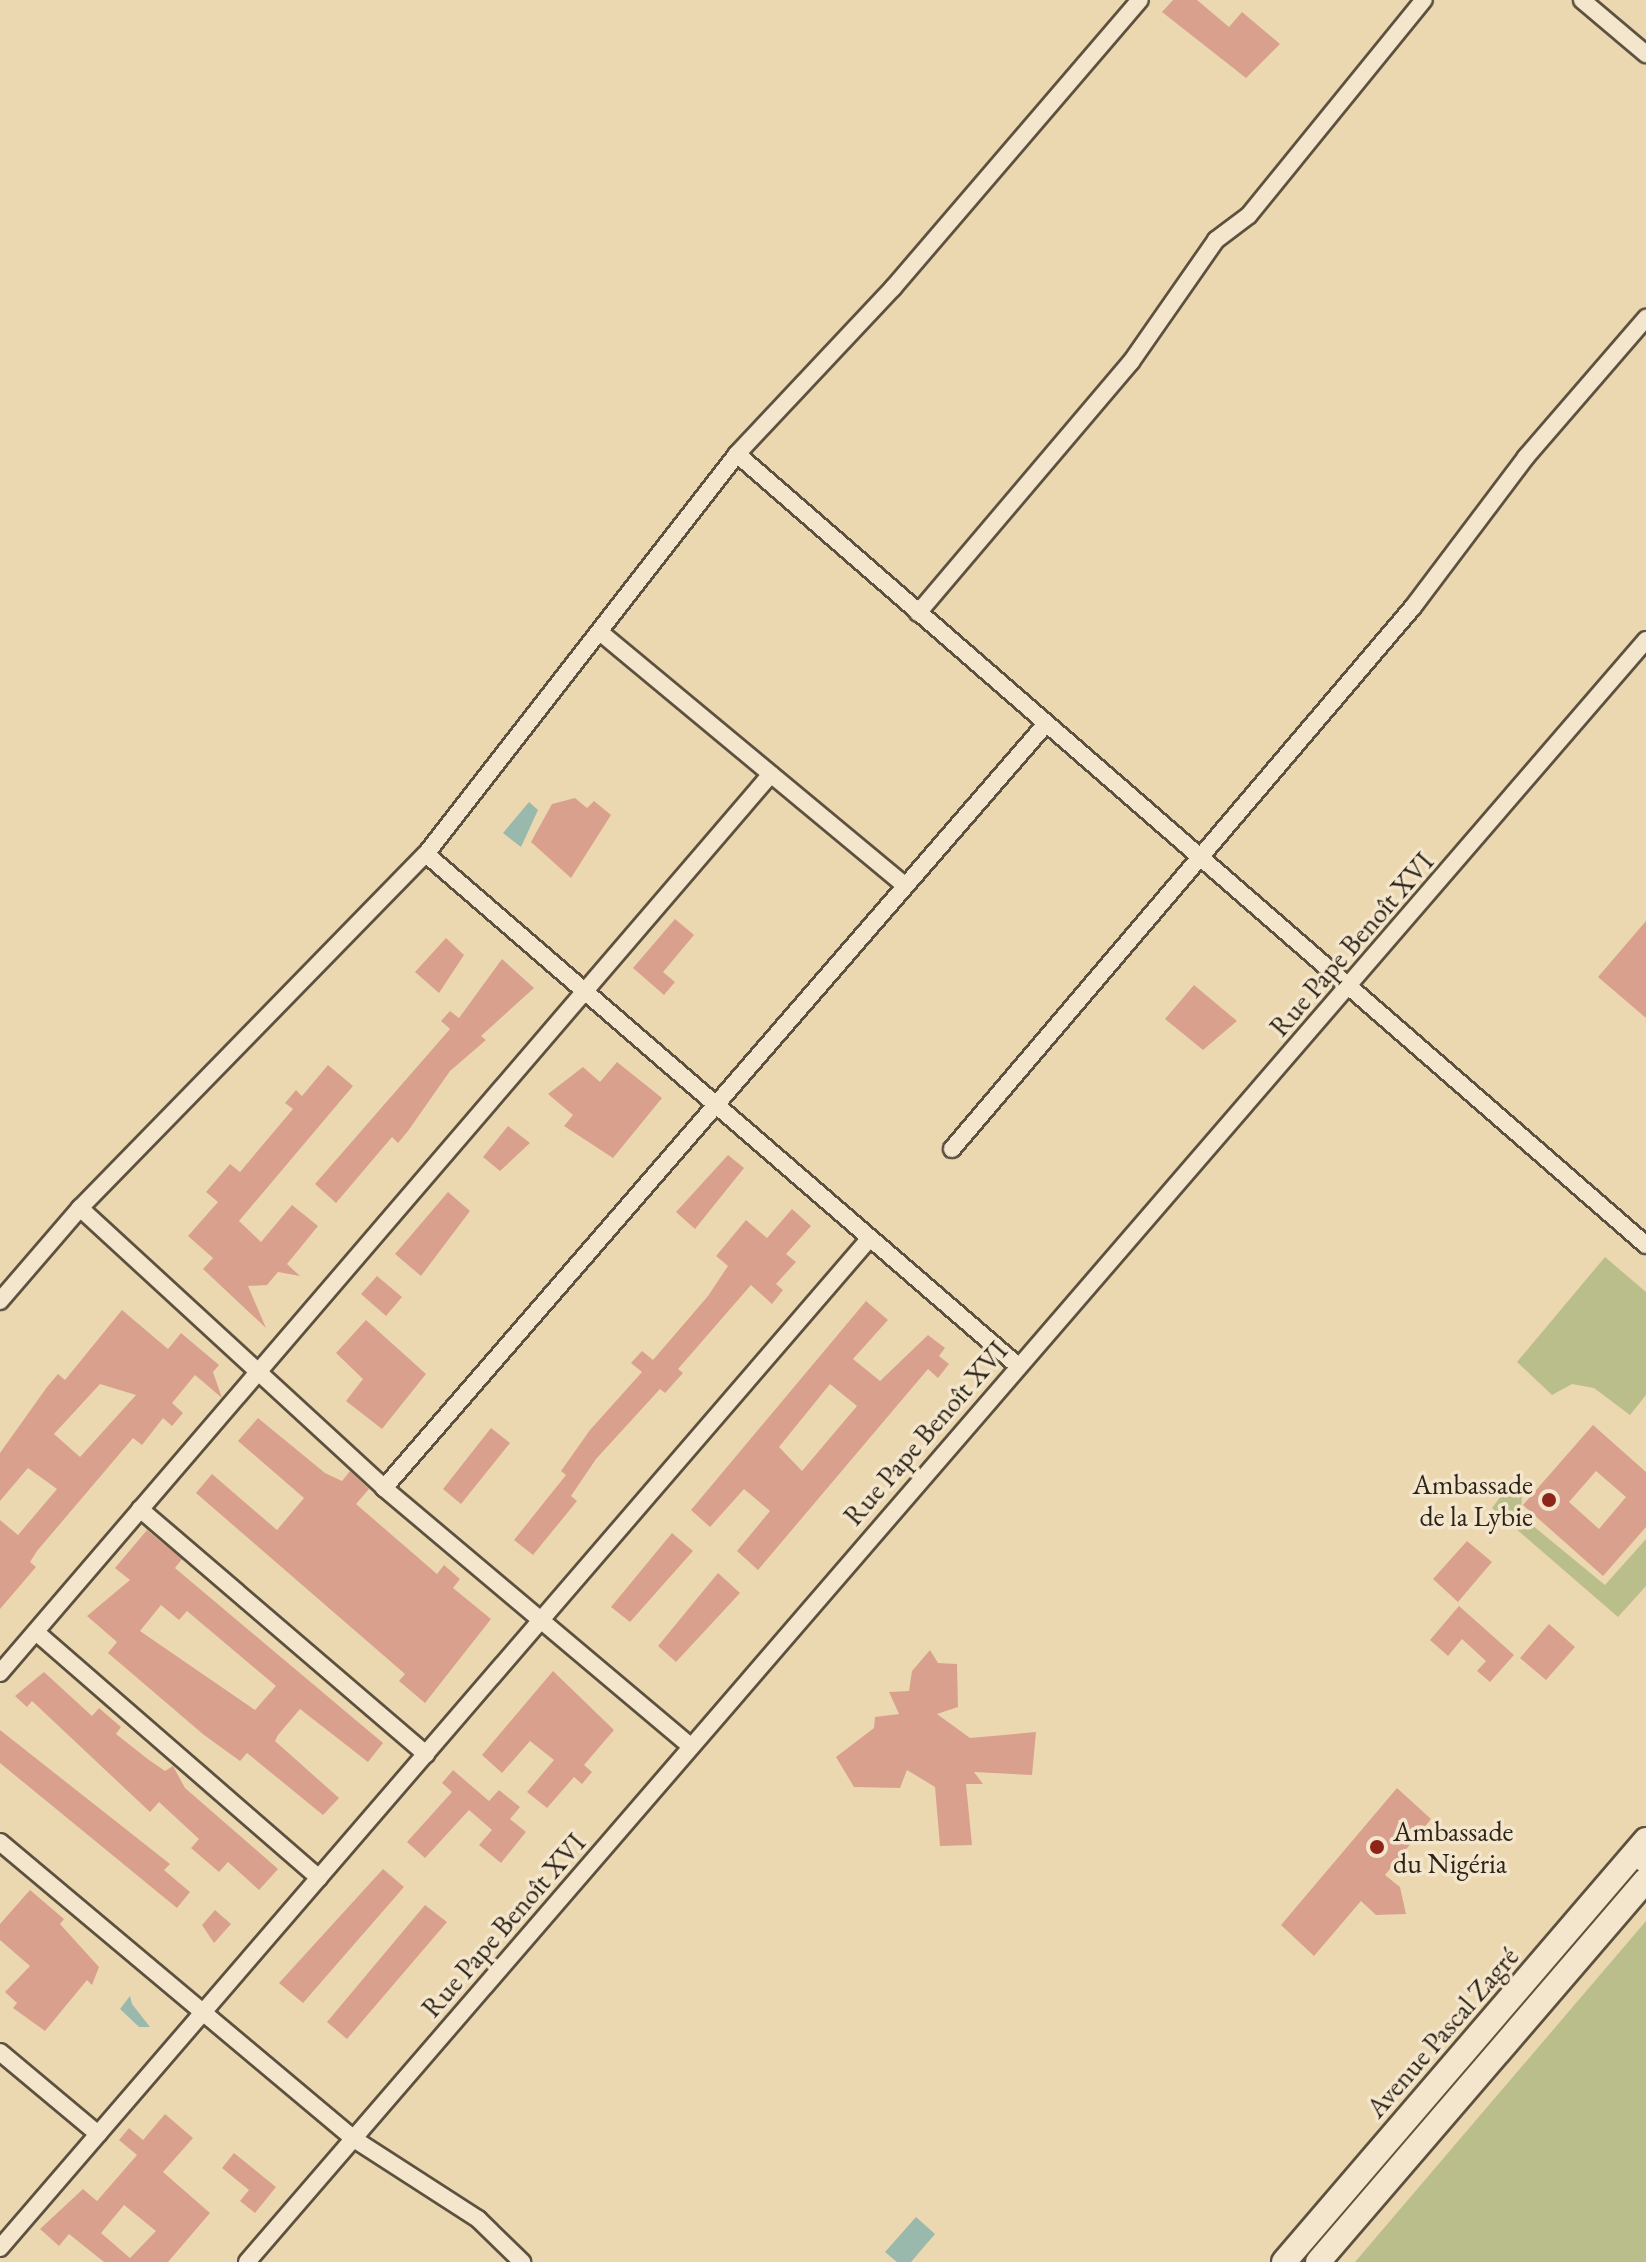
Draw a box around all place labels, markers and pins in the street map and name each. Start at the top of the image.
place label: Ambassade de la Lybie [1412,1467,1533,1533]
marker: Ambassade de la Lybie [1540,1491,1558,1509]
place label: Ambassade du Nigéria [1393,1814,1514,1880]
marker: Ambassade du Nigéria [1368,1838,1386,1856]

